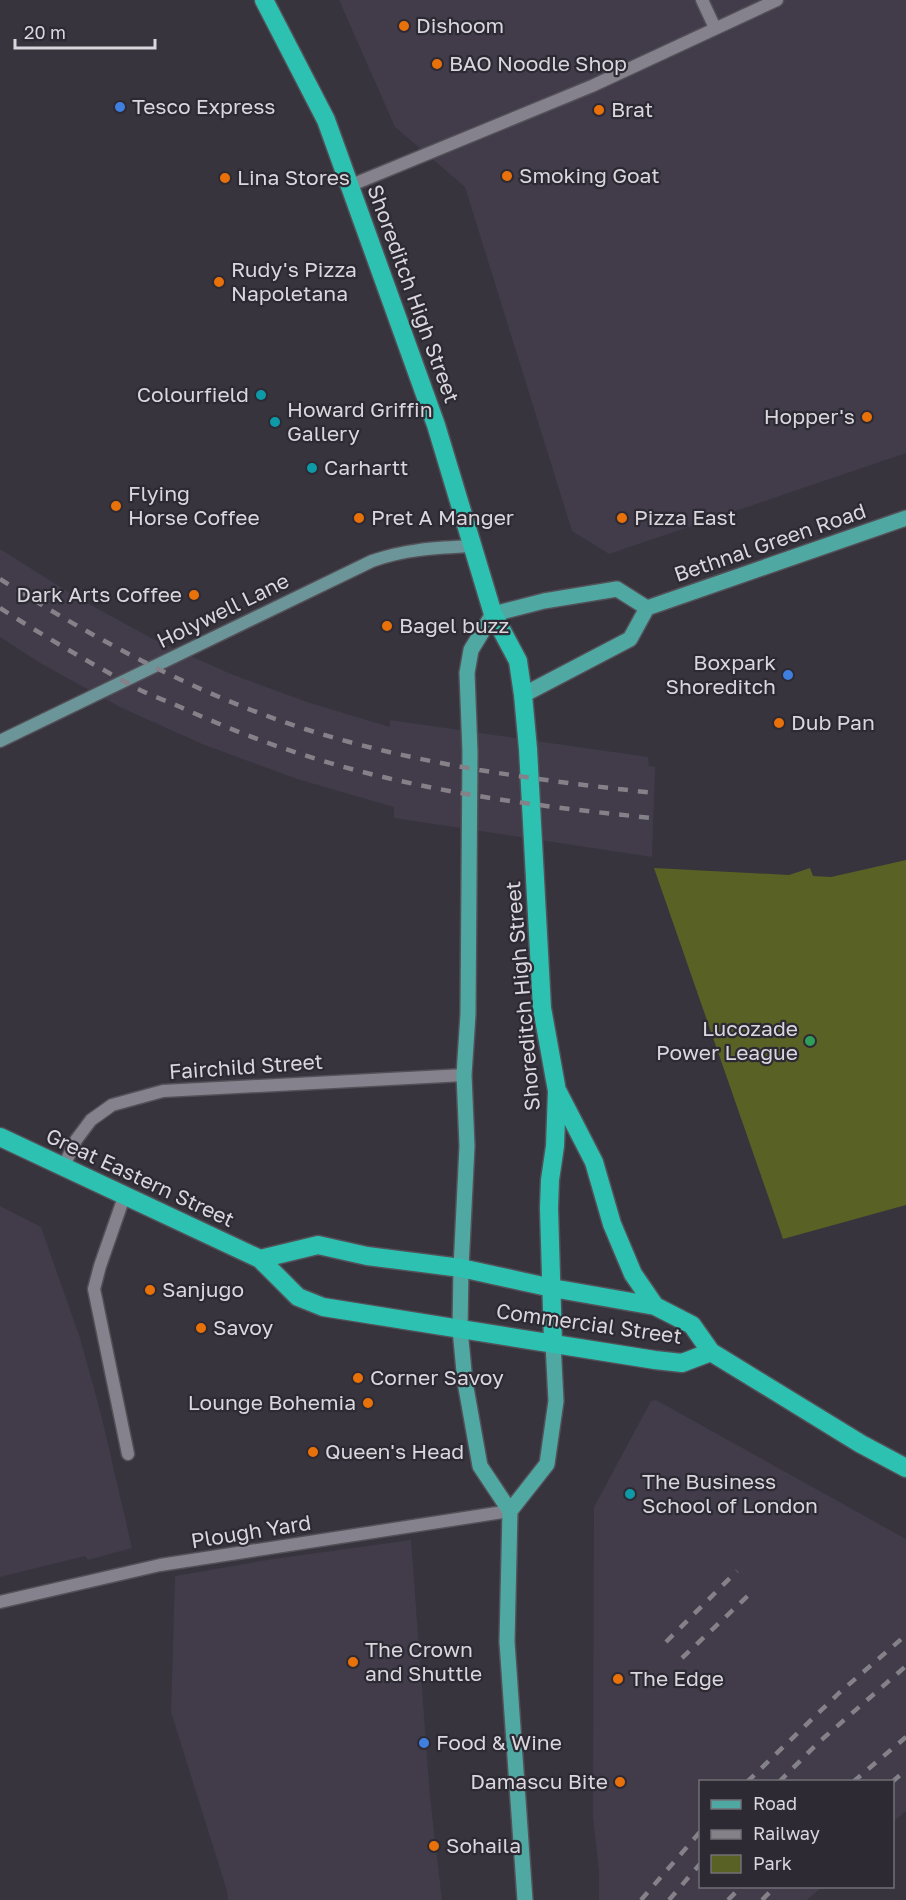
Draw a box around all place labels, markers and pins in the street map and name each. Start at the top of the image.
place label: Dishoom [416,12,504,38]
marker: Dishoom [397,19,411,33]
place label: BAO Noodle Shop [449,50,627,76]
marker: BAO Noodle Shop [430,57,444,71]
place label: Tesco Express [132,93,275,119]
place label: Brat [611,96,653,122]
marker: Tesco Express [113,100,127,114]
marker: Brat [592,103,606,117]
place label: Smoking Goat [519,162,660,188]
place label: Lina Stores [237,164,350,190]
marker: Smoking Goat [500,169,514,183]
marker: Lina Stores [218,171,232,185]
place label: Rudy's Pizza Napoletana [231,256,357,306]
marker: Rudy's Pizza Napoletana [212,275,226,289]
place label: Colourfield [137,381,249,407]
marker: Colourfield [254,388,268,402]
place label: Howard Griffin Gallery [287,396,433,446]
place label: Hopper's [764,403,855,429]
marker: Hopper's [860,410,874,424]
marker: Howard Griffin Gallery [268,415,282,429]
place label: Carhartt [324,454,408,480]
marker: Carhartt [305,461,319,475]
place label: Flying Horse Coffee [128,480,260,530]
marker: Flying Horse Coffee [109,499,123,513]
place label: Pret A Manger [371,504,514,530]
place label: Pizza East [634,504,736,530]
marker: Pret A Manger [352,511,366,525]
marker: Pizza East [615,511,629,525]
place label: Dark Arts Coffee [16,581,182,607]
marker: Dark Arts Coffee [187,588,201,602]
place label: Bagel buzz [399,612,509,638]
marker: Bagel buzz [380,619,394,633]
place label: Boxpark Shoreditch [666,649,776,699]
marker: Boxpark Shoreditch [781,668,795,682]
place label: Dub Pan [791,709,875,735]
marker: Dub Pan [772,716,786,730]
place label: Lucozade Power League [656,1015,798,1065]
marker: Lucozade Power League [803,1034,817,1048]
place label: Sanjugo [162,1276,244,1302]
marker: Sanjugo [143,1283,157,1297]
place label: Savoy [213,1314,273,1340]
marker: Savoy [194,1321,208,1335]
place label: Corner Savoy [370,1364,504,1390]
marker: Corner Savoy [351,1371,365,1385]
place label: Lounge Bohemia [188,1389,356,1415]
marker: Lounge Bohemia [361,1396,375,1410]
place label: Queen's Head [325,1438,464,1464]
marker: Queen's Head [306,1445,320,1459]
place label: The Business School of London [642,1468,818,1518]
marker: The Business School of London [623,1487,637,1501]
place label: The Crown and Shuttle [365,1636,482,1686]
marker: The Crown and Shuttle [346,1655,360,1669]
place label: The Edge [630,1665,724,1691]
marker: The Edge [611,1672,625,1686]
place label: Food & Wine [436,1729,562,1755]
marker: Food & Wine [417,1736,431,1750]
place label: Damascu Bite [470,1768,608,1794]
marker: Damascu Bite [613,1775,627,1789]
place label: Sohaila [446,1832,521,1858]
marker: Sohaila [427,1839,441,1853]

